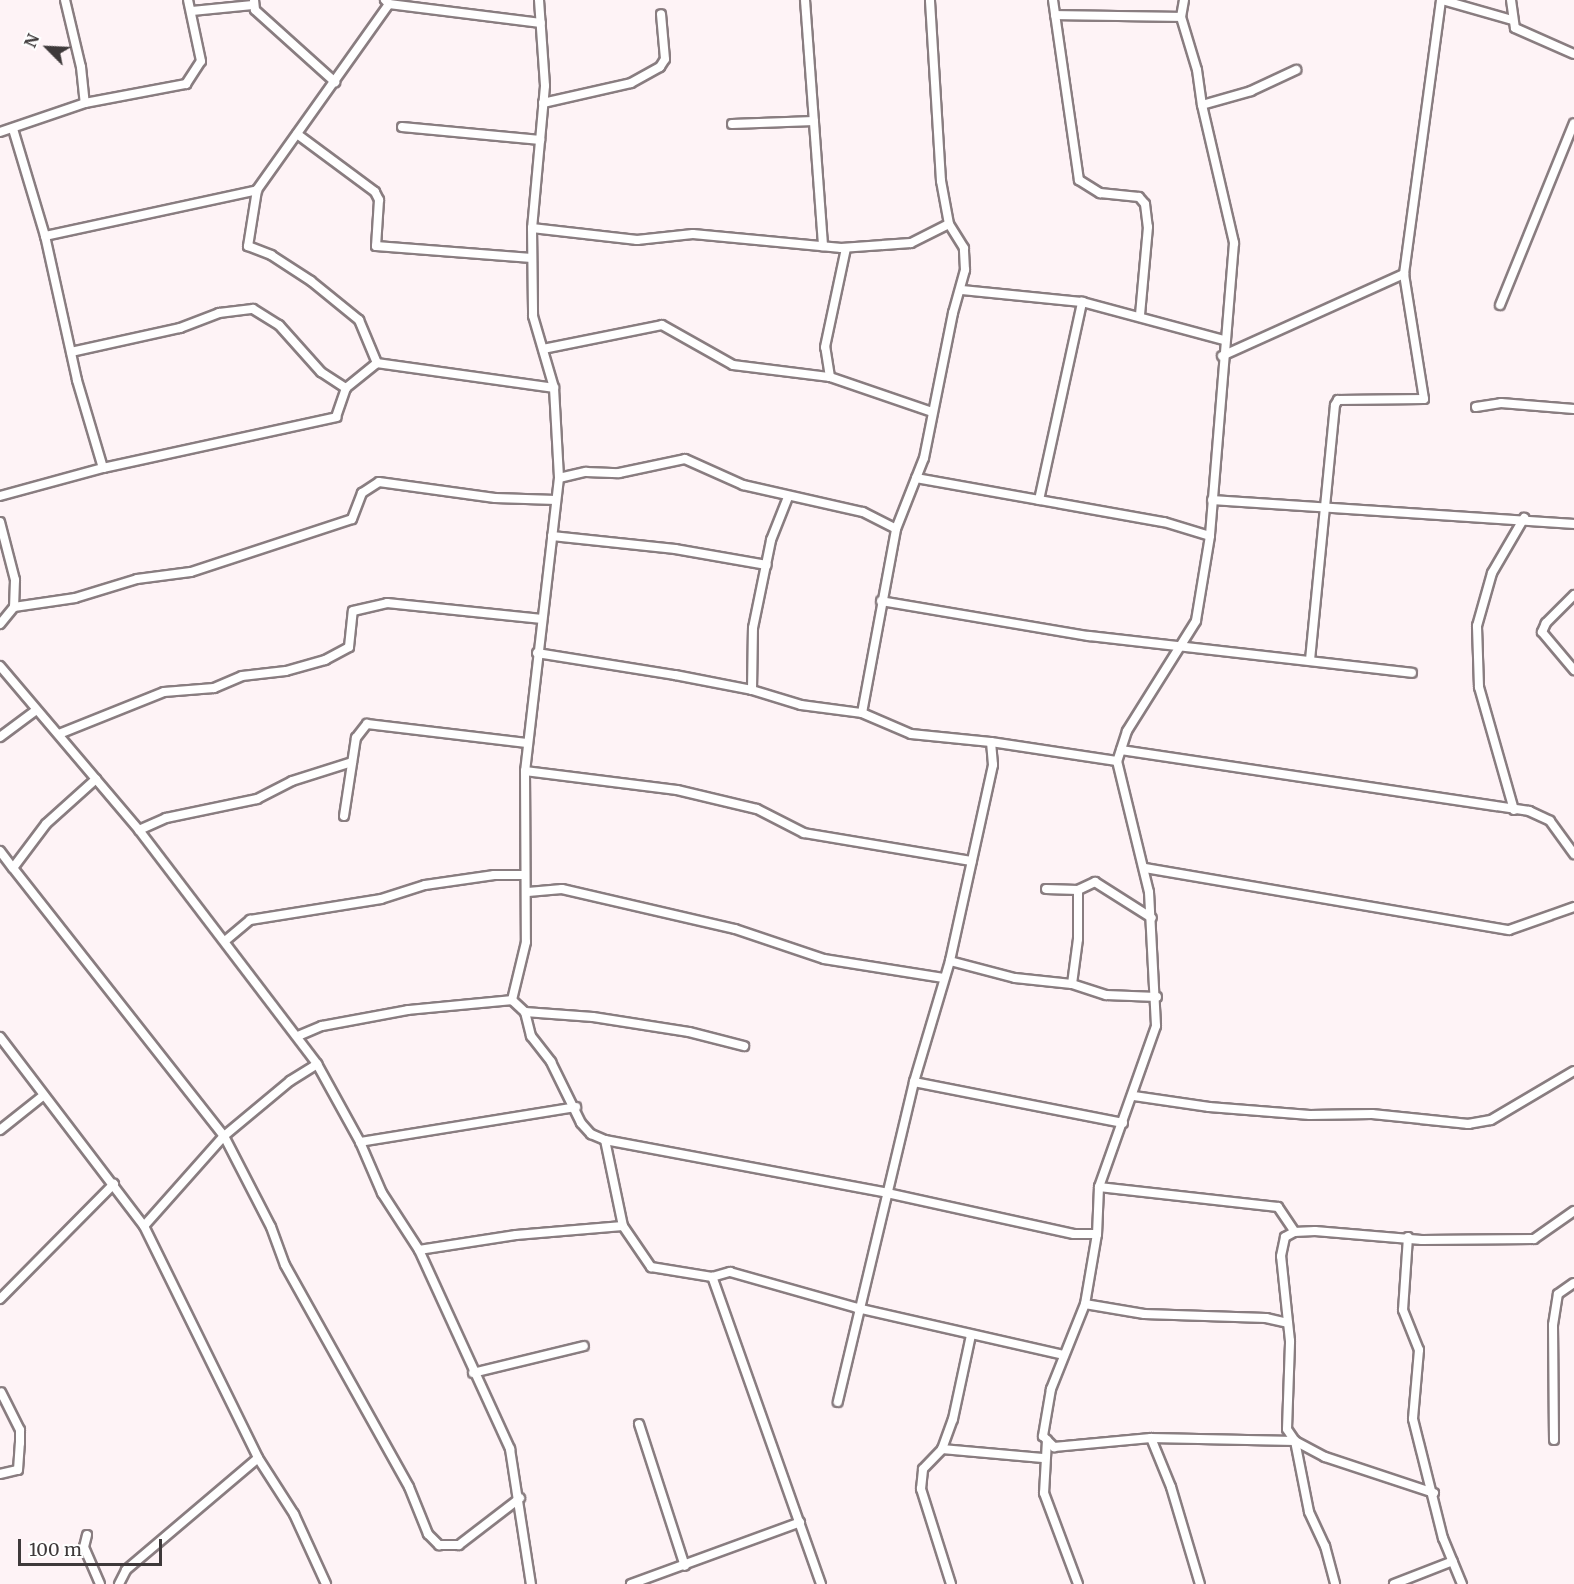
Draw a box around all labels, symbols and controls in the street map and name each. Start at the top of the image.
north arrow [18,18,78,78]
text: N [20,31,43,51]
scale bar [21,1527,165,1565]
text: 100 m [29,1538,82,1561]

